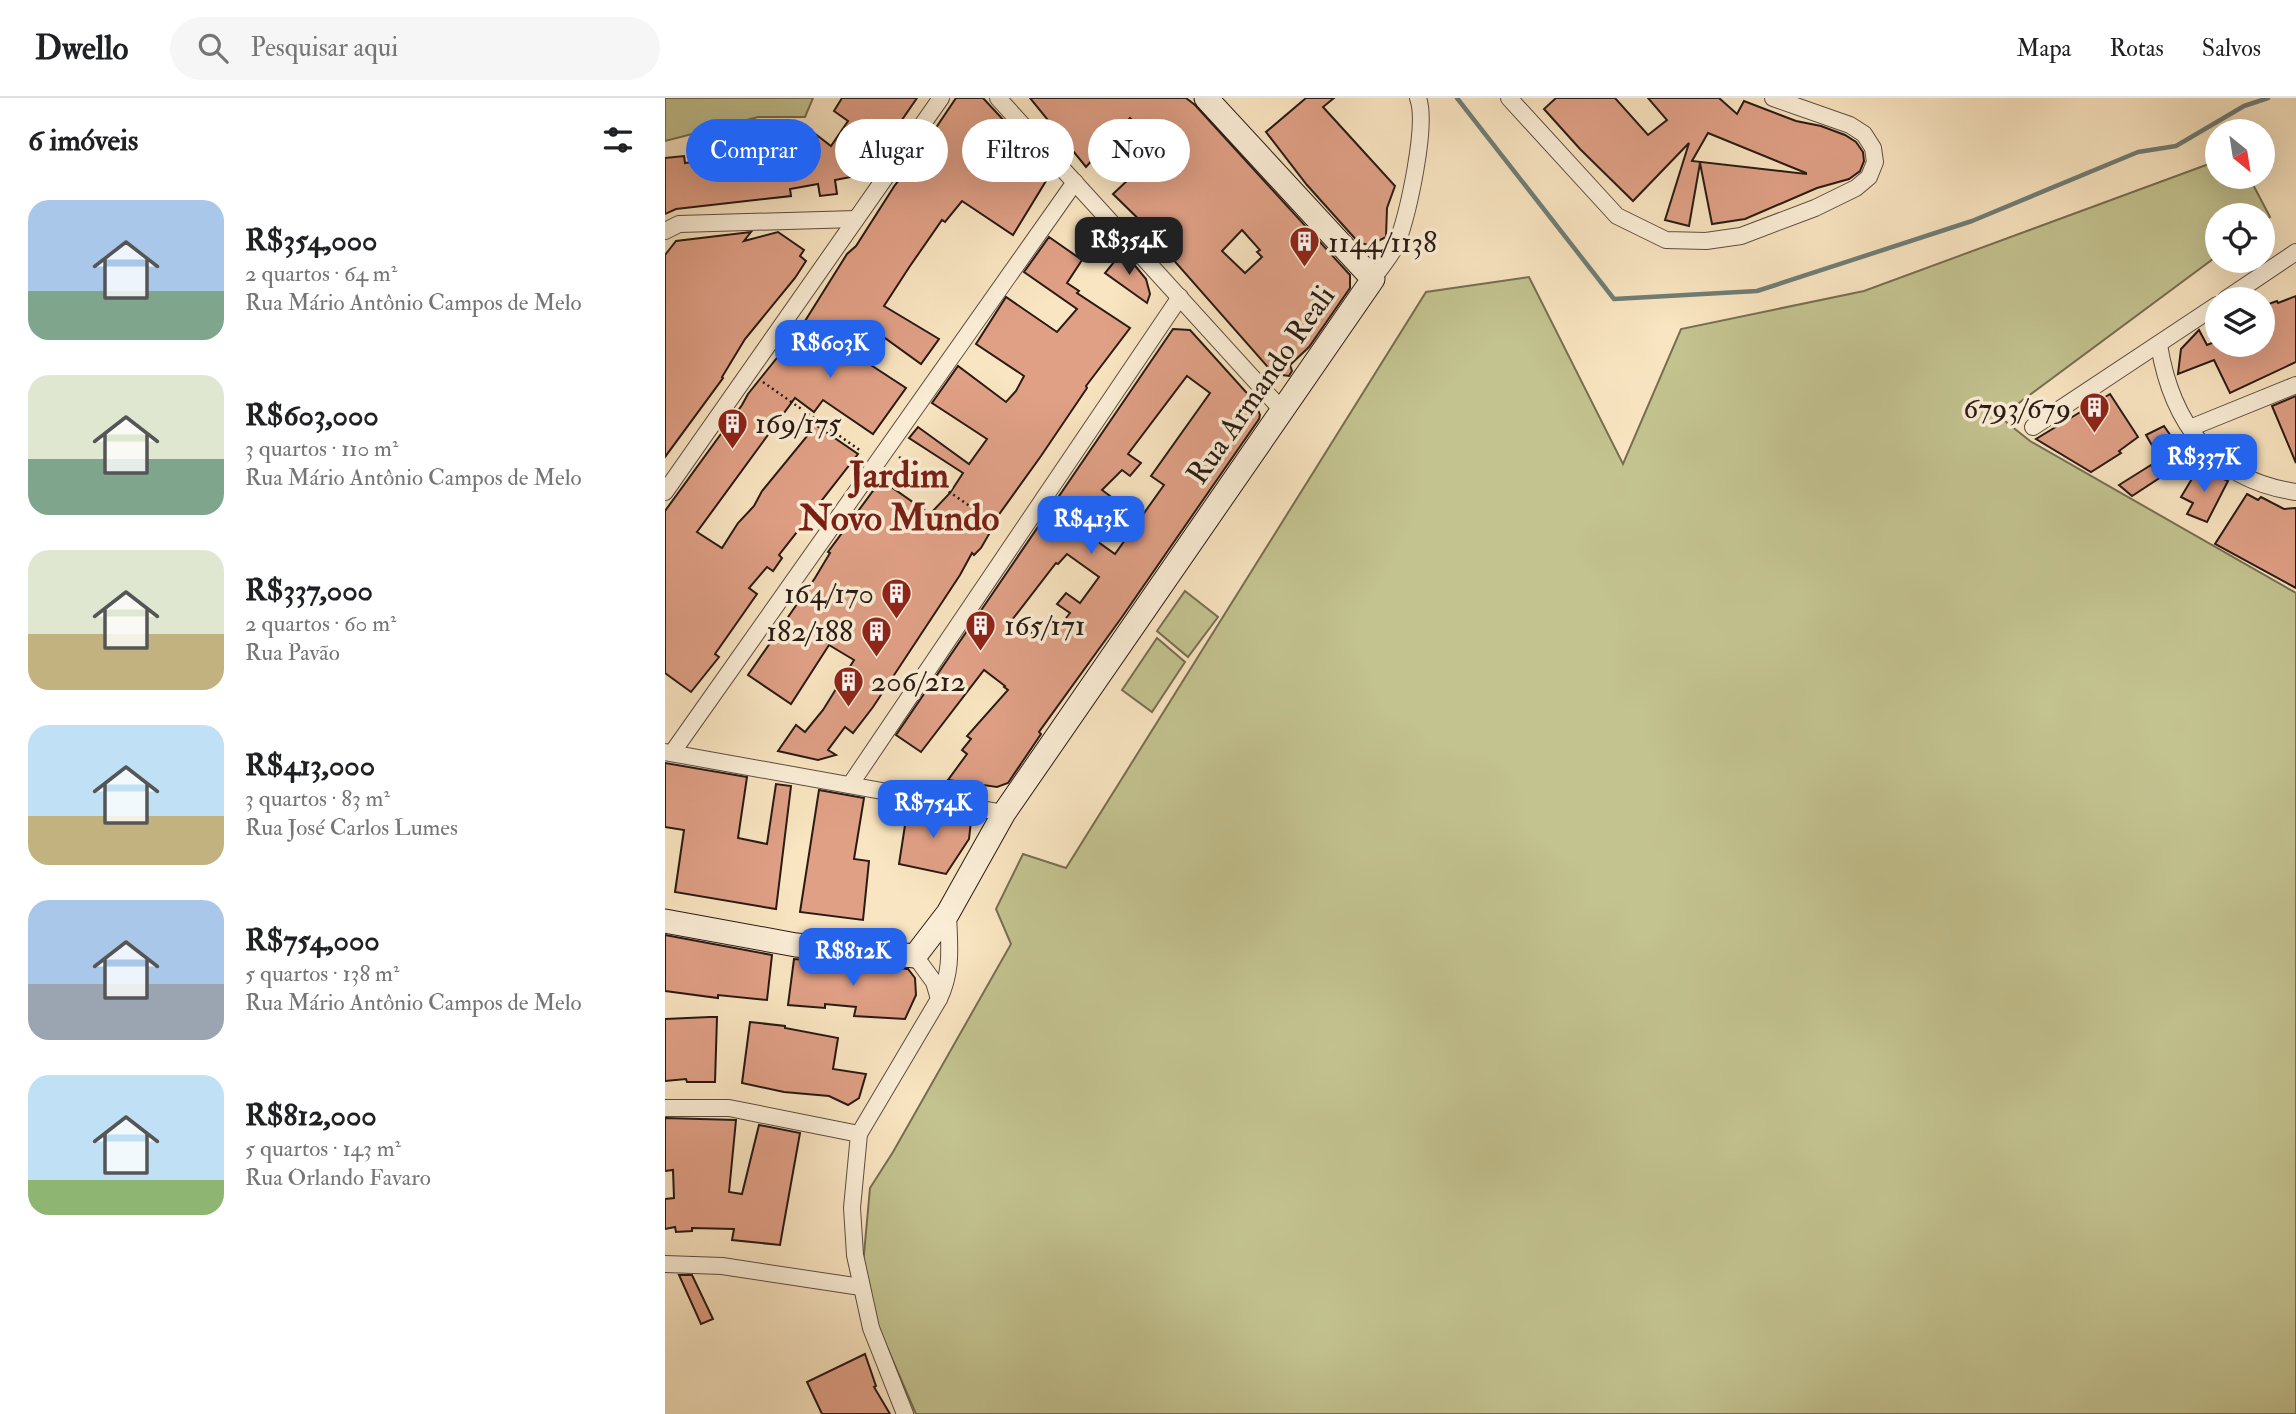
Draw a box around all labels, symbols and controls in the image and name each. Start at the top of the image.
search box [170,17,660,80]
text: Dwello [35,28,128,69]
icon: search [194,29,232,67]
text: Pesquisar aqui [250,32,398,64]
text: Mapa [2016,33,2071,64]
text: Rotas [2109,33,2164,64]
text: Salvos [2202,33,2261,64]
chip: Comprar [686,119,821,182]
chip: Alugar [835,119,948,182]
chip: Filtros [962,119,1074,182]
chip: Novo [1088,119,1190,182]
north arrow [2205,119,2275,189]
map controls [2205,119,2275,357]
icon: filters [599,121,637,159]
text: 6 imóveis [28,122,138,159]
button: locate [2205,203,2275,273]
pin: R$354K [1072,218,1186,277]
text: R$354,000 [245,222,377,259]
place label: 1144/1138 [1328,224,1437,261]
text: R$354K [1091,225,1167,254]
building icon: 1144/1138 [1288,225,1322,269]
icon: home [84,228,168,312]
text: 2 quartos · 64 m² [245,259,397,288]
street label: Rua Armando Reali [1179,279,1343,491]
button: layers [2205,287,2275,357]
text: Rua Mário Antônio Campos de Melo [245,288,582,317]
pin: R$603K [773,320,887,380]
text: R$603K [791,328,869,357]
place label: 6793/679 [1963,390,2071,427]
building icon: 6793/679 [2077,391,2111,435]
text: R$603,000 [245,397,379,434]
icon: home [84,403,168,487]
place label: 169/175 [755,405,842,442]
building icon: 169/175 [715,406,749,450]
text: 3 quartos · 110 m² [245,434,398,463]
pin: R$337K [2147,434,2261,494]
text: R$337K [2167,442,2241,471]
district label: Jardim Novo Mundo [798,452,999,542]
text: Rua Mário Antônio Campos de Melo [245,463,582,492]
pin: R$413K [1034,496,1148,556]
text: R$413K [1054,504,1129,533]
text: R$337,000 [245,572,373,609]
place label: 164/170 [784,575,874,612]
building icon: 164/170 [880,576,914,620]
icon: home [84,578,168,662]
place label: 165/171 [1004,607,1085,644]
building icon: 165/171 [964,608,998,652]
text: 2 quartos · 60 m² [245,609,397,638]
place label: 182/188 [766,613,853,650]
building icon: 182/188 [859,614,893,658]
text: Rua Pavão [245,638,340,667]
place label: 206/212 [871,663,966,700]
building icon: 206/212 [831,664,865,708]
text: R$413,000 [245,747,375,784]
icon: home [84,753,168,837]
pin: R$754K [876,780,990,840]
text: 3 quartos · 83 m² [245,784,390,813]
text: R$754K [894,788,972,817]
text: Rua José Carlos Lumes [245,813,458,842]
text: R$754,000 [245,922,380,959]
icon: home [84,928,168,1012]
pin: R$812K [796,928,910,988]
text: R$812K [815,936,891,965]
text: 5 quartos · 138 m² [245,959,399,988]
text: Rua Mário Antônio Campos de Melo [245,988,582,1017]
text: R$812,000 [245,1097,377,1134]
icon: home [84,1103,168,1187]
text: 5 quartos · 143 m² [245,1134,401,1163]
text: Rua Orlando Favaro [245,1163,431,1192]

